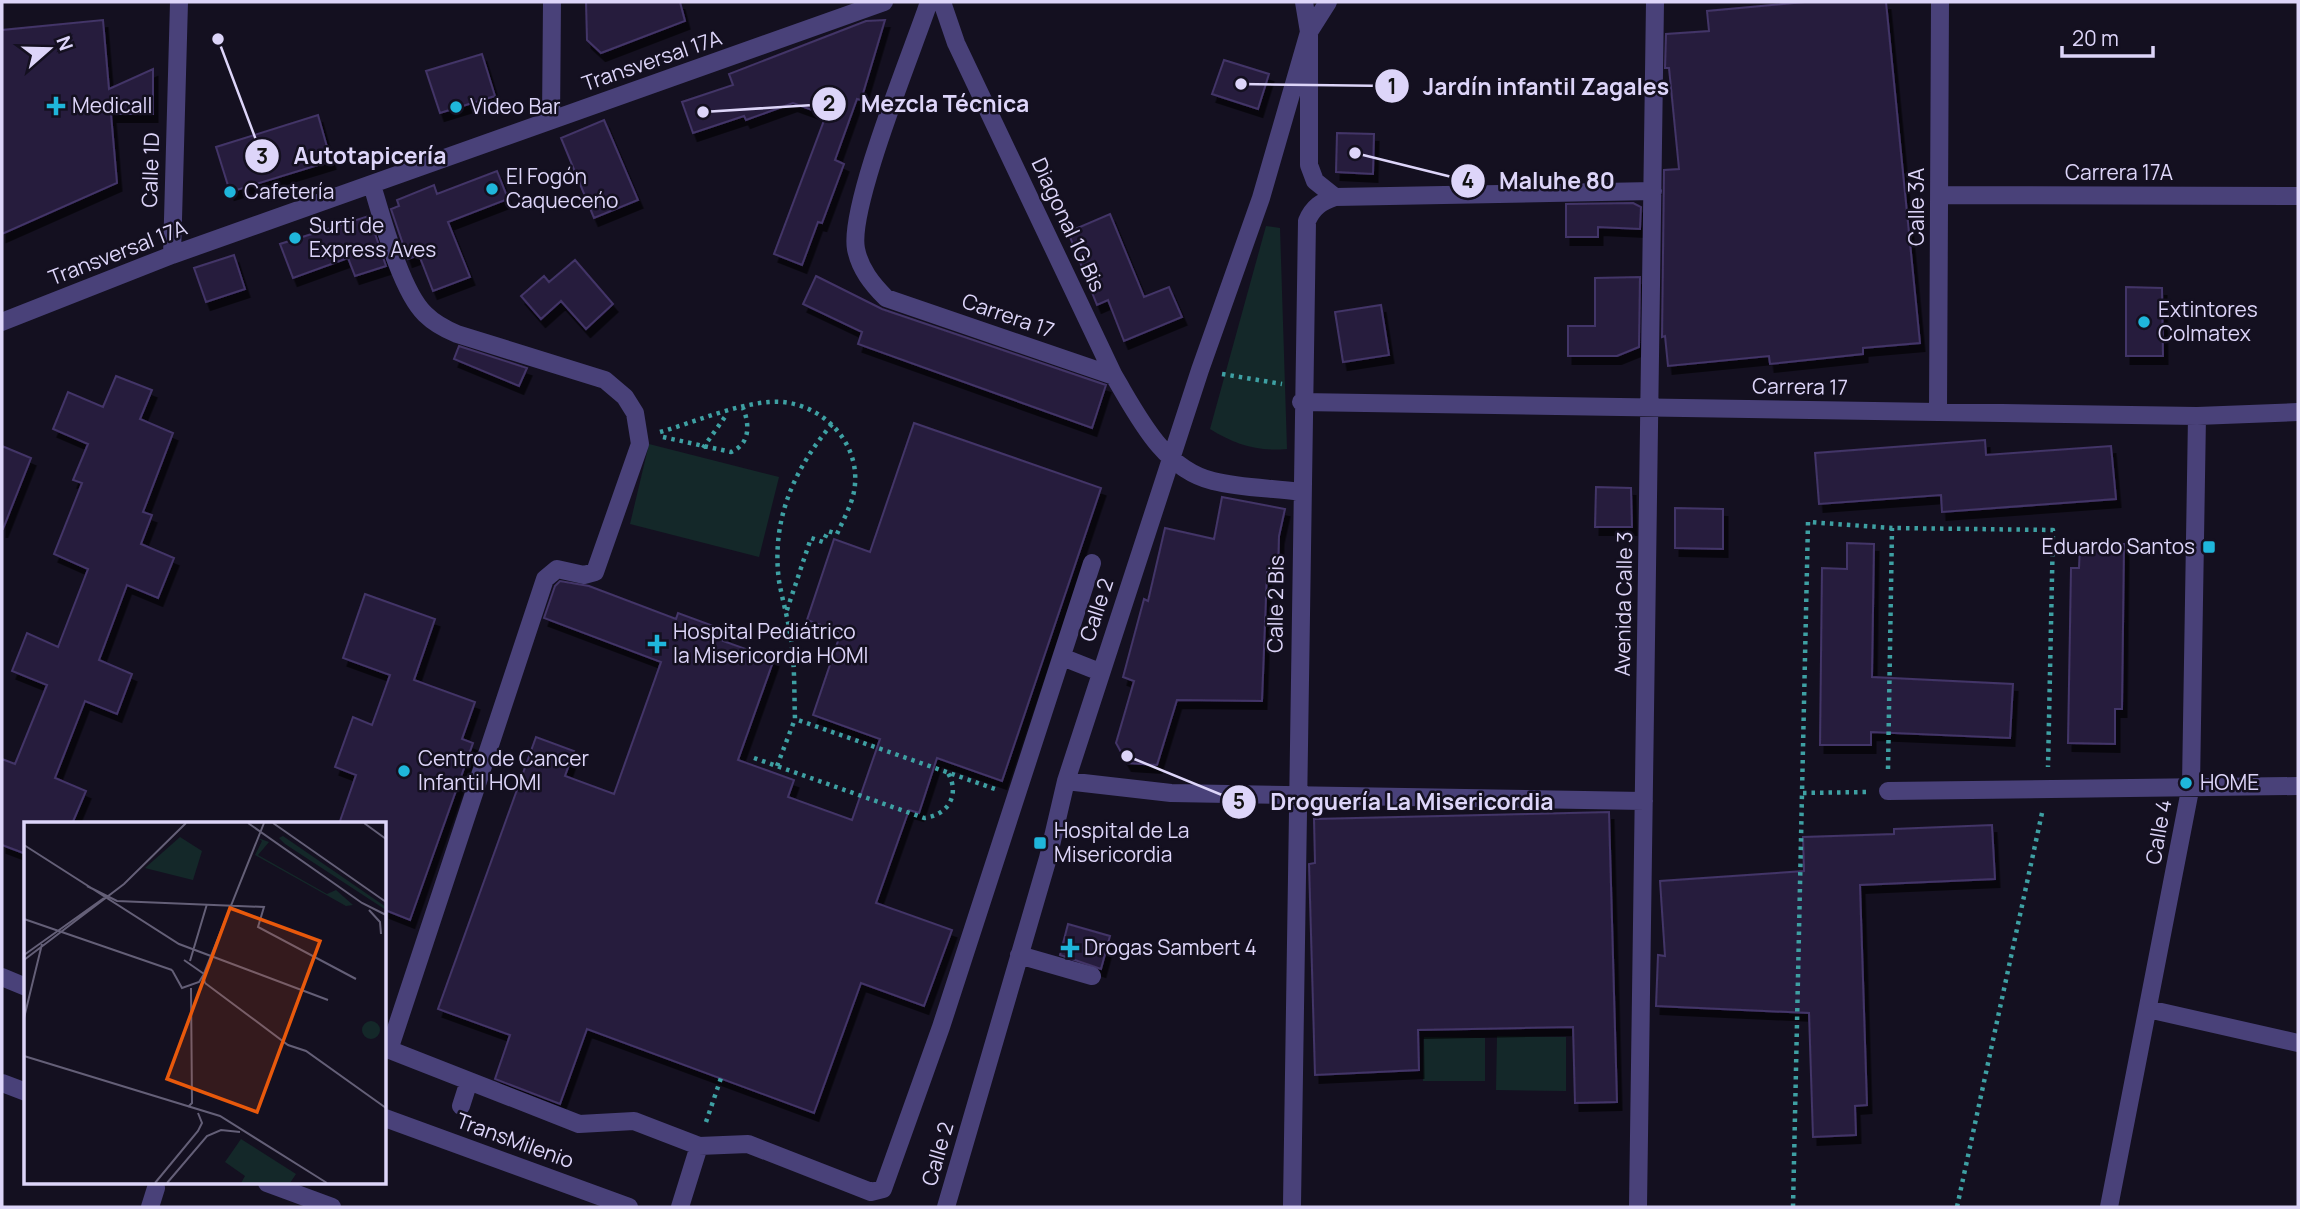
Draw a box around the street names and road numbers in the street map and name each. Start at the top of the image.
street label: Transversal 17A [578,23,725,97]
street label: Calle 1D [135,132,165,208]
street label: Diagonal 1G Bis [1026,153,1112,296]
street label: Carrera 17A [2065,158,2173,186]
street label: Calle 3A [1902,168,1930,246]
street label: Transversal 17A [44,213,191,291]
street label: Carrera 17 [959,286,1058,344]
street label: Carrera 17 [1752,371,1848,401]
street label: Avenida Calle 3 [1608,531,1638,677]
street label: Calle 2 Bis [1260,555,1290,653]
street label: Calle 2 [1073,574,1119,645]
street label: Calle 4 [2139,797,2177,866]
street label: TransMilenio [453,1106,578,1174]
street label: Calle 2 [915,1119,959,1189]

